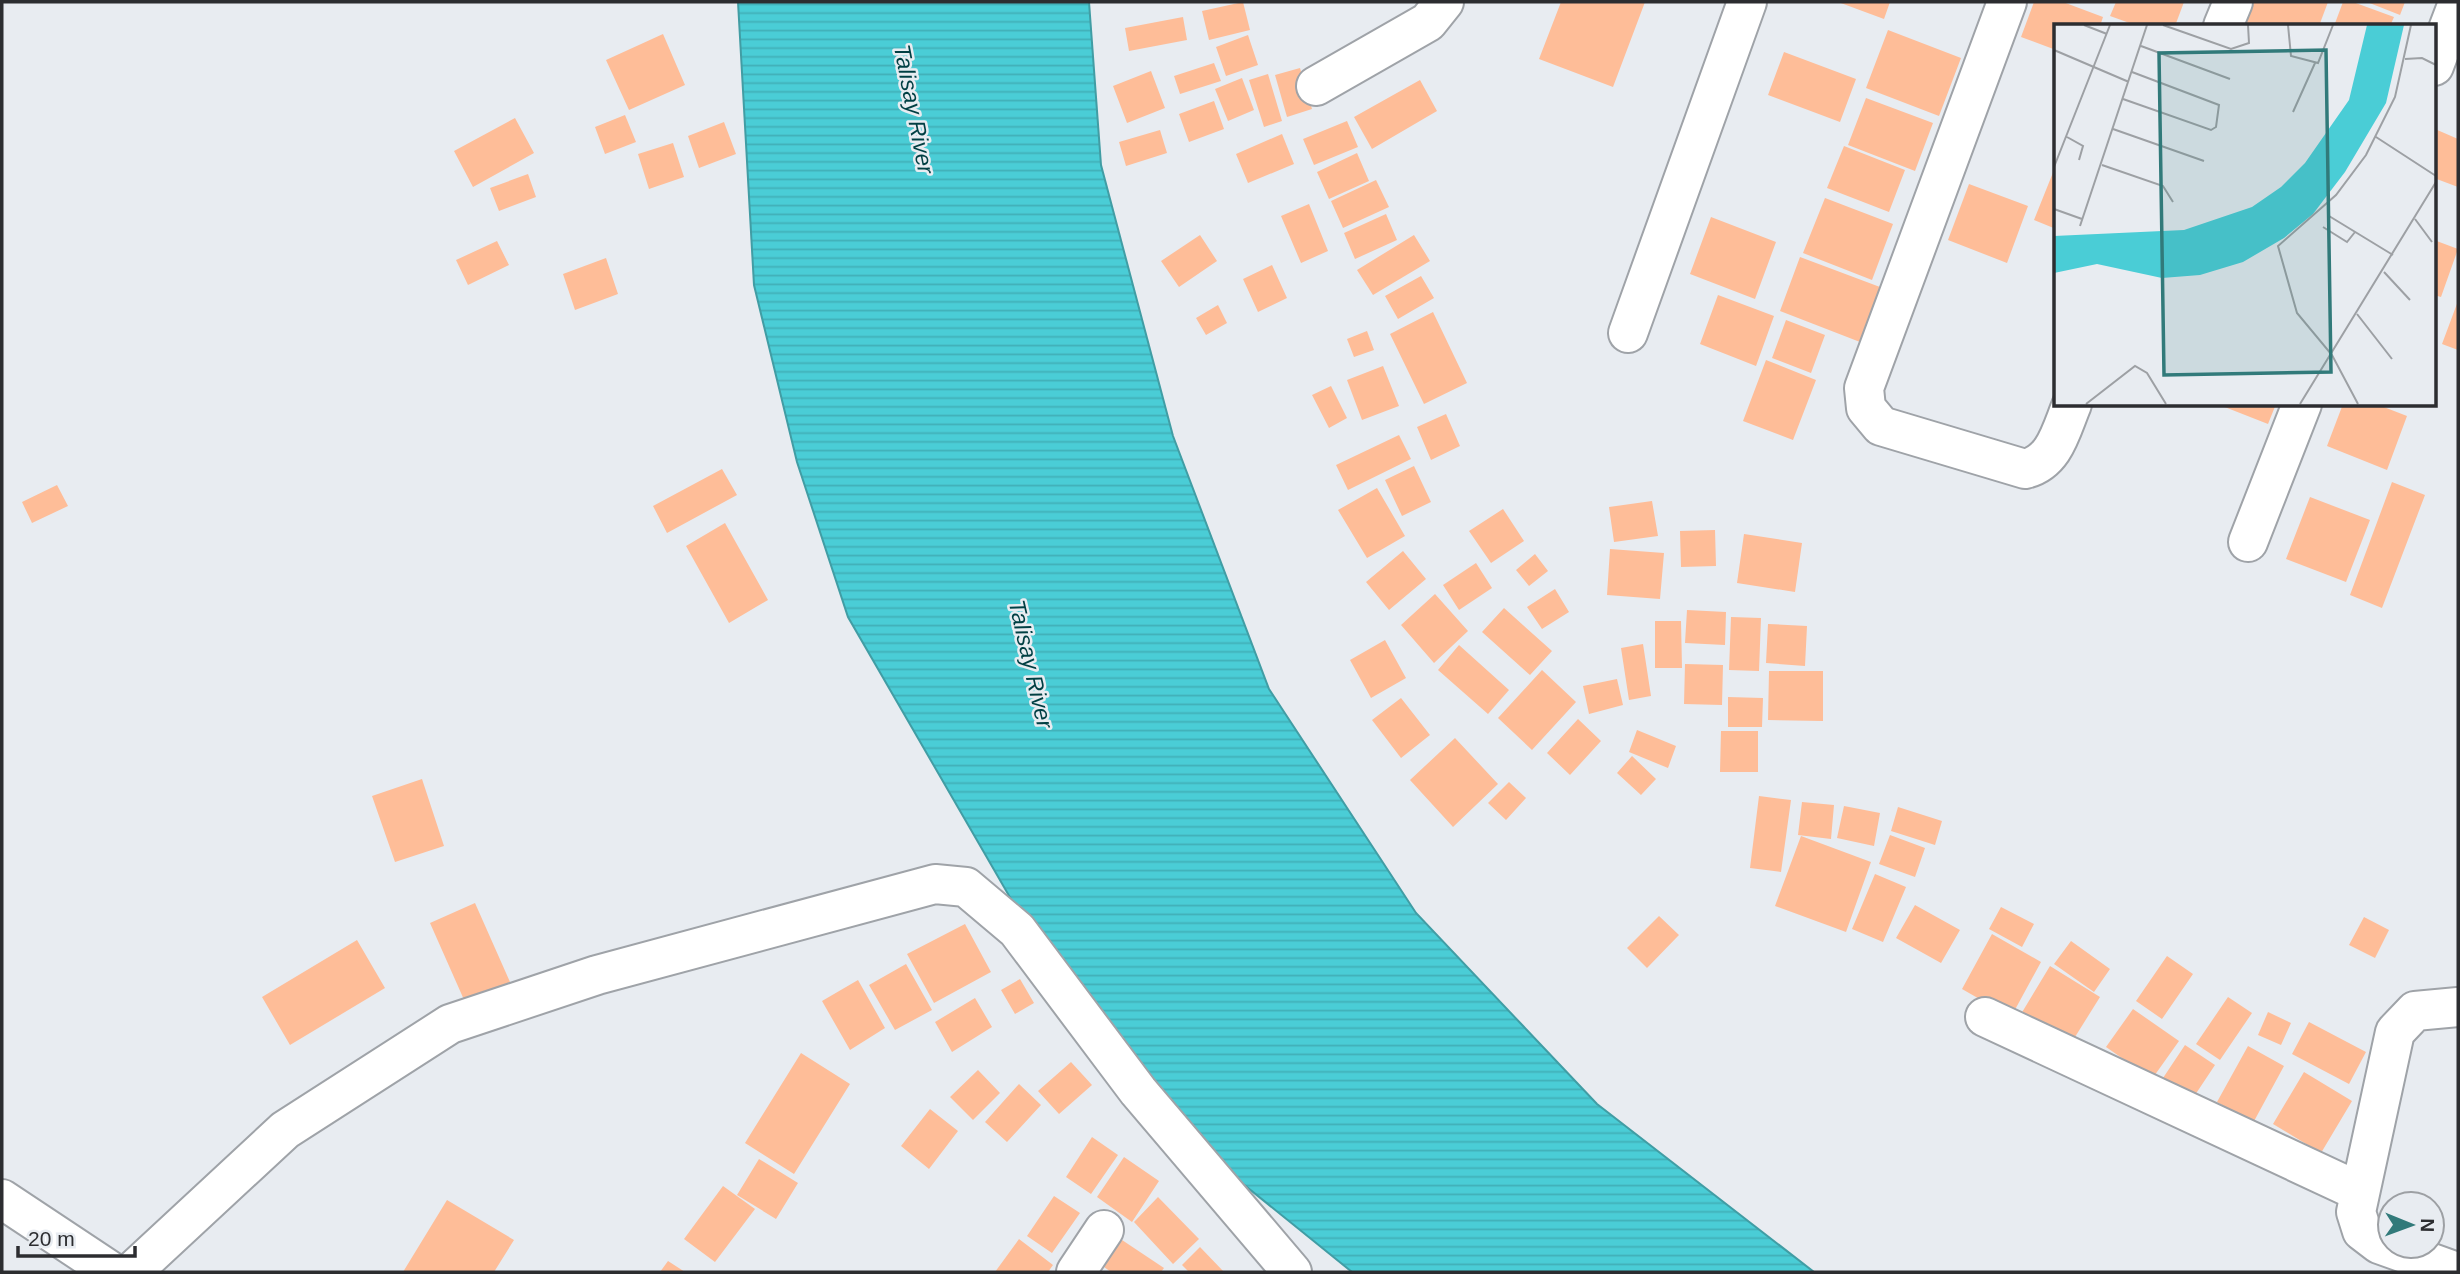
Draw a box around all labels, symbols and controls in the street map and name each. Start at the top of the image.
inset map [2054,24,2436,406]
water label: Talisay River [889,42,939,177]
water label: Talisay River [1004,597,1059,732]
north arrow [2376,1190,2446,1260]
scale bar [18,1214,135,1258]
text: N [2417,1218,2438,1232]
text: 20 m [28,1227,75,1250]

